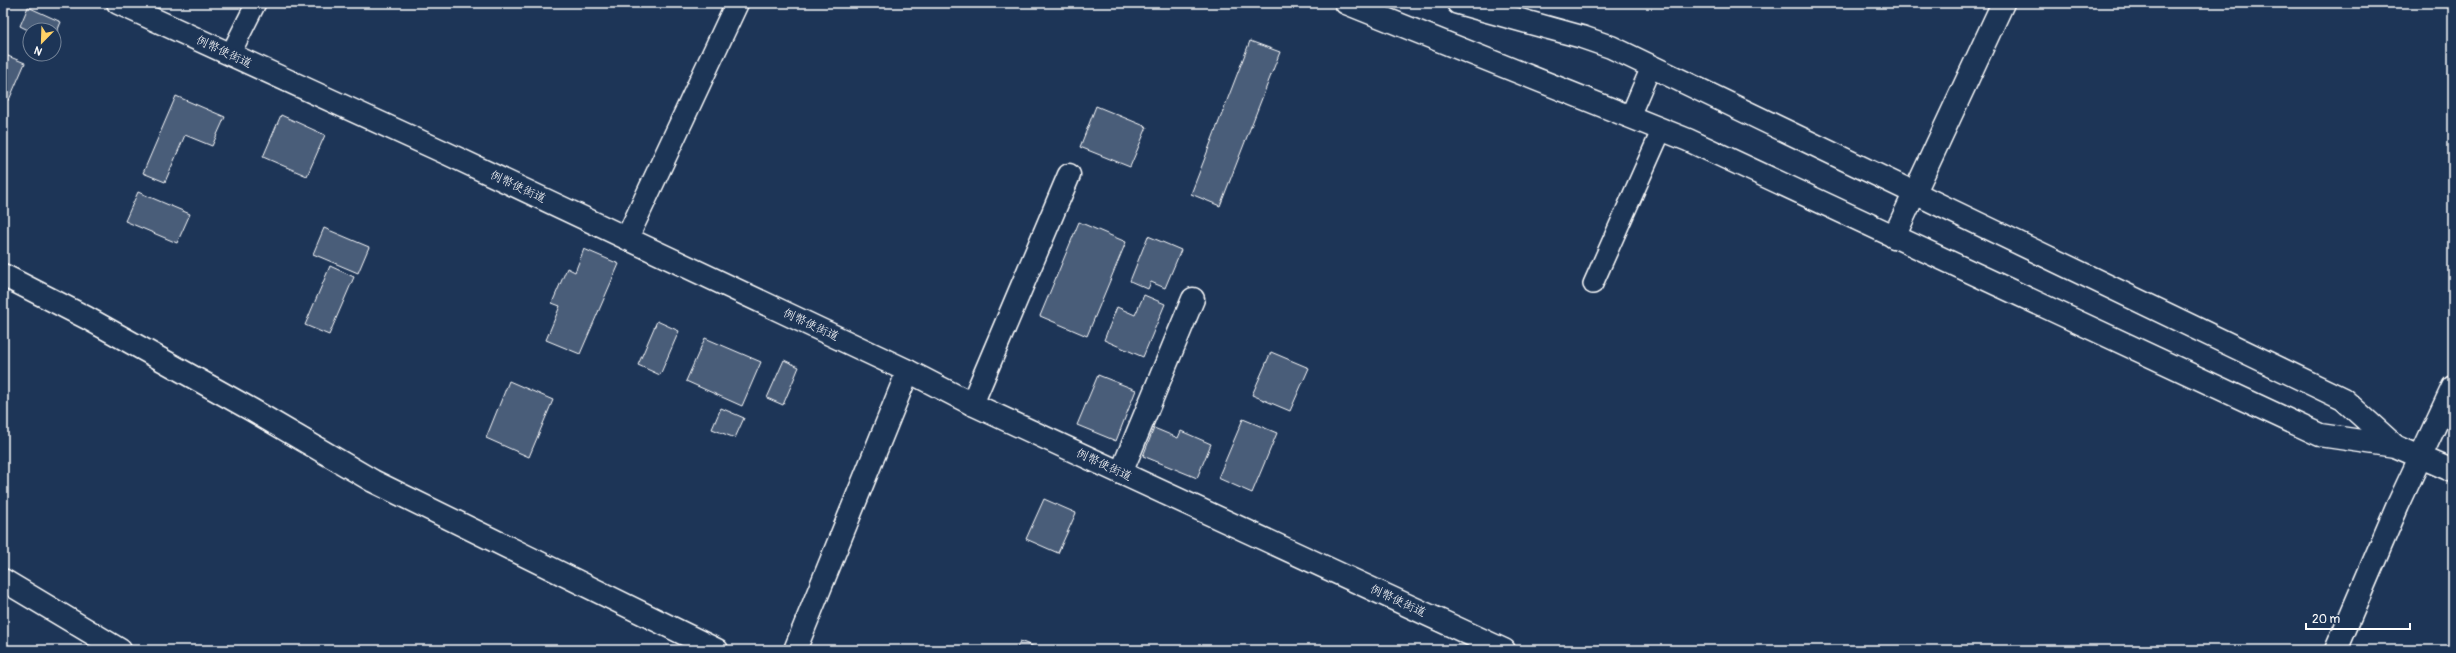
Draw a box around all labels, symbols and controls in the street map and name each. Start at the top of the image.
north arrow [22,22,62,62]
street label: 例幣使街道 [194,33,254,71]
text: N [32,43,44,58]
street label: 例幣使街道 [488,168,548,206]
street label: 例幣使街道 [781,306,841,344]
street label: 例幣使街道 [1074,446,1134,484]
street label: 例幣使街道 [1368,582,1428,620]
scale bar [2306,605,2410,631]
text: 20 m [2312,612,2341,627]

